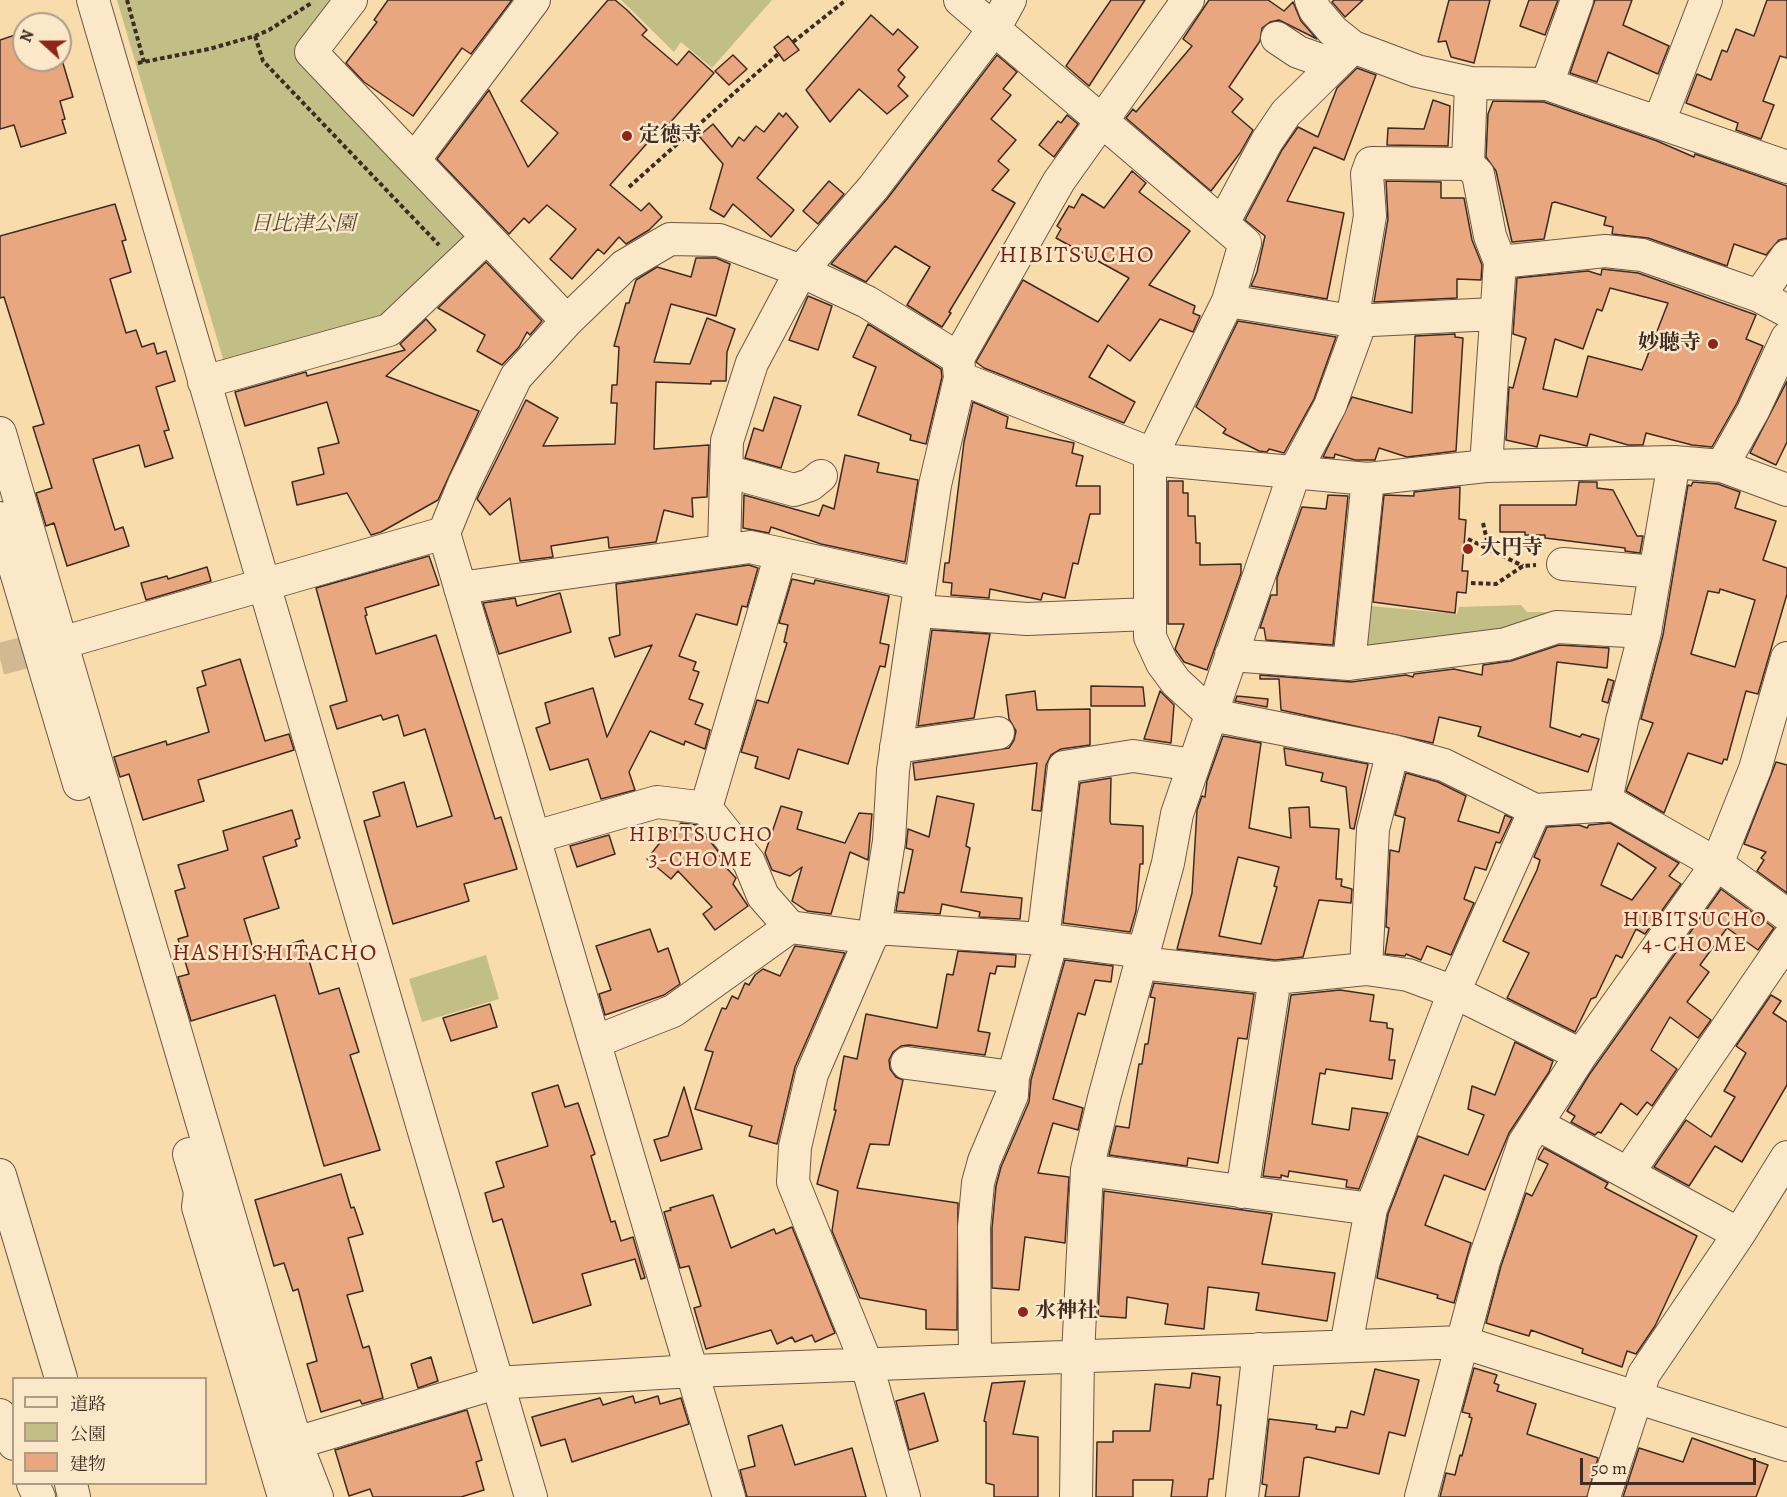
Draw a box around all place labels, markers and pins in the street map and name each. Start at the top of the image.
place label: 定徳寺 [639,123,702,149]
marker: 定徳寺 [620,129,634,143]
place label: 妙聴寺 [1638,331,1701,357]
marker: 妙聴寺 [1706,337,1720,351]
place label: 大円寺 [1480,536,1543,562]
marker: 大円寺 [1461,542,1475,556]
place label: 水神社 [1035,1299,1098,1325]
marker: 水神社 [1016,1305,1030,1319]

